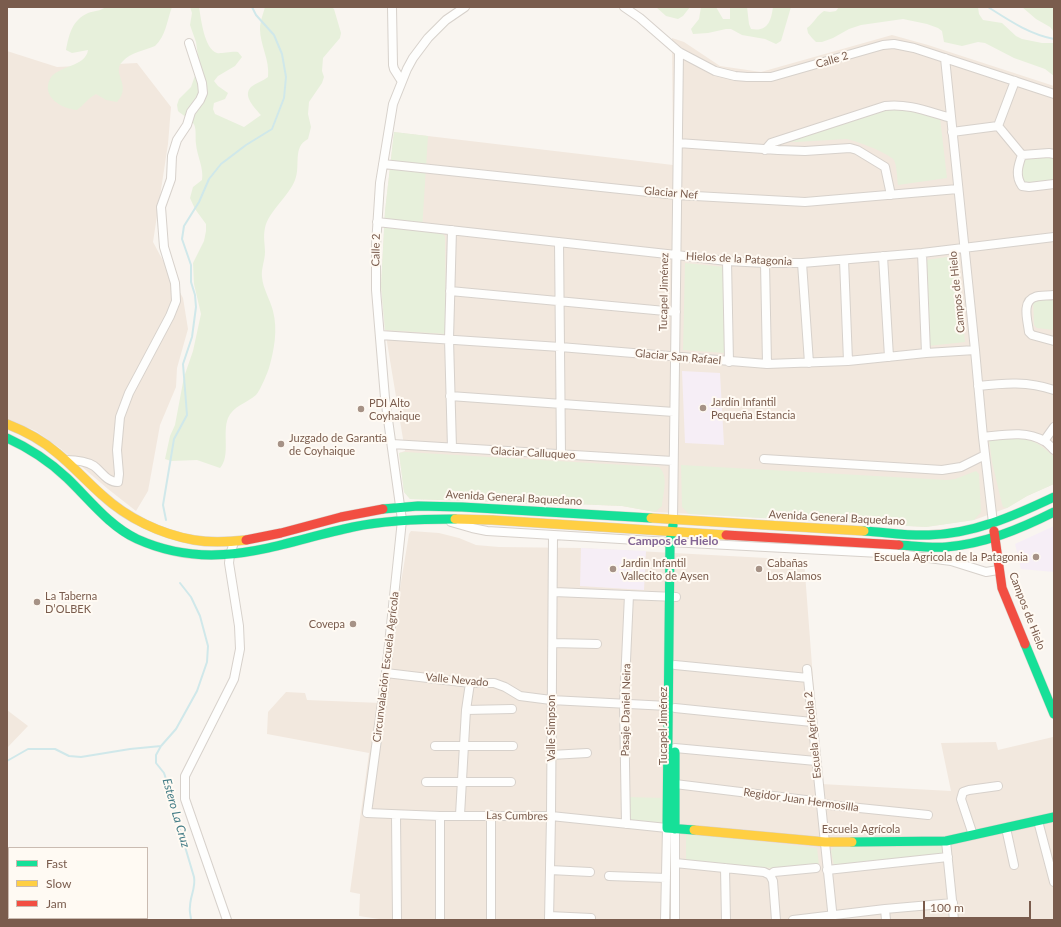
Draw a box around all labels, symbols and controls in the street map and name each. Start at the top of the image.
street label: Calle 2 [814,49,850,71]
street label: Glaciar Nef [643,184,699,202]
street label: Calle 2 [369,233,383,267]
street label: Hielos de la Patagonia [686,250,792,268]
street label: Campos de Hielo [946,250,968,334]
street label: Tucapel Jiménez [657,253,671,331]
street label: Glaciar San Rafael [634,347,722,367]
place label: Jardín Infantil Pequeña Estancia [711,395,796,421]
place label: PDI Alto Coyhaique [369,396,420,422]
marker: Jardín Infantil Pequeña Estancia [698,403,708,413]
marker: PDI Alto Coyhaique [356,404,366,414]
place label: Juzgado de Garantía de Coyhaique [289,431,387,457]
marker: Juzgado de Garantía de Coyhaique [276,439,286,449]
street label: Glaciar Calluqueo [490,444,576,462]
street label: Avenida General Baquedano [445,488,583,508]
street label: Avenida General Baquedano [768,508,906,528]
district label: Campos de Hielo [628,534,718,548]
place label: Escuela Agricola de la Patagonia [874,550,1028,564]
marker: Escuela Agricola de la Patagonia [1031,552,1041,562]
place label: Jardin Infantil Vallecito de Aysen [621,556,709,582]
place label: Cabañas Los Alamos [767,556,822,582]
marker: Jardin Infantil Vallecito de Aysen [608,564,618,574]
marker: Cabañas Los Alamos [754,564,764,574]
street label: Campos de Hielo [1006,570,1048,652]
place label: La Taberna D’OLBEK [45,589,97,615]
street label: Circunvalación Escuela Agrícola [370,591,402,743]
marker: La Taberna D’OLBEK [32,597,42,607]
place label: Covepa [309,617,345,631]
marker: Covepa [348,619,358,629]
street label: Pasaje Daniel Neira [619,663,633,757]
street label: Valle Nevado [425,671,489,689]
street label: Tucapel Jiménez [656,687,670,765]
street label: Escuela Agrícola 2 [802,691,824,779]
street label: Valle Simpson [544,695,558,761]
water label: Estero La Cruz [159,777,193,849]
street label: Regidor Juan Hermosilla [742,785,860,815]
street label: Las Cumbres [486,809,548,823]
street label: Escuela Agrícola [822,822,900,836]
legend [8,847,148,919]
text: Fast [46,856,67,871]
text: Slow [46,876,71,891]
scale bar [925,893,1033,919]
text: Jam [46,896,67,911]
text: 100 m [930,900,964,915]

